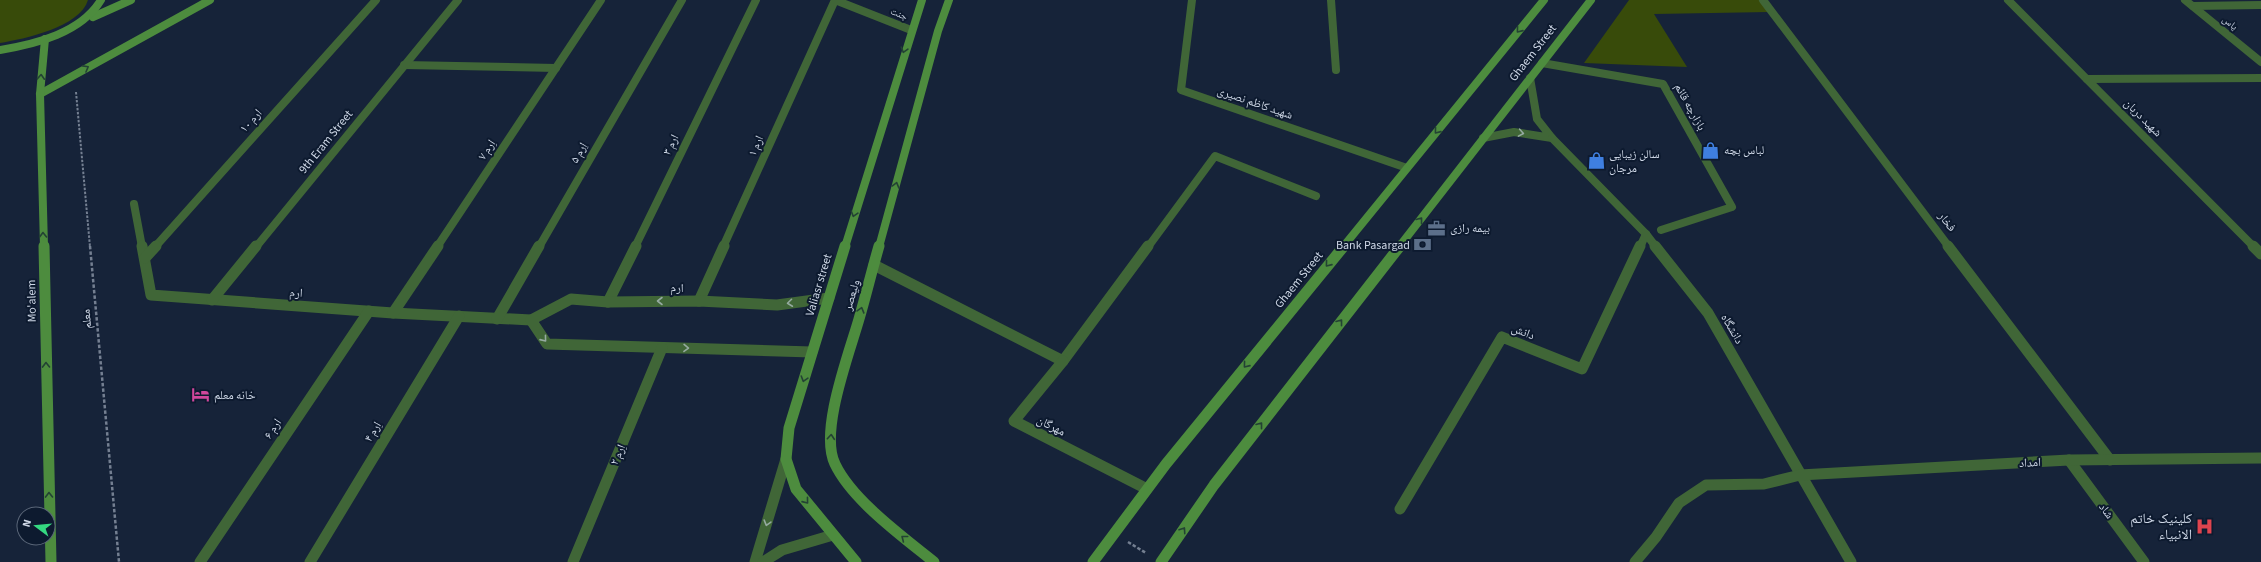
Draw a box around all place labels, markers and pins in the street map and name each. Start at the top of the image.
shop icon: لباس بچه [1701,140,1721,160]
place label: لباس بچه [1724,142,1764,159]
place label: سالن زیبایی مرجان [1609,146,1660,177]
shop icon: سالن زیبایی مرجان [1586,151,1606,171]
office icon: بیمه رازی [1427,218,1447,238]
place label: بیمه رازی [1450,220,1490,237]
bank icon: Bank Pasargad [1413,235,1433,255]
place label: Bank Pasargad [1336,237,1410,254]
hotel icon: خانه معلم [191,385,211,405]
place label: خانه معلم [214,387,256,404]
place label: کلینیک خاتم الانبیاء [2130,509,2192,545]
hospital icon: کلینیک خاتم الانبیاء [2195,517,2215,537]

